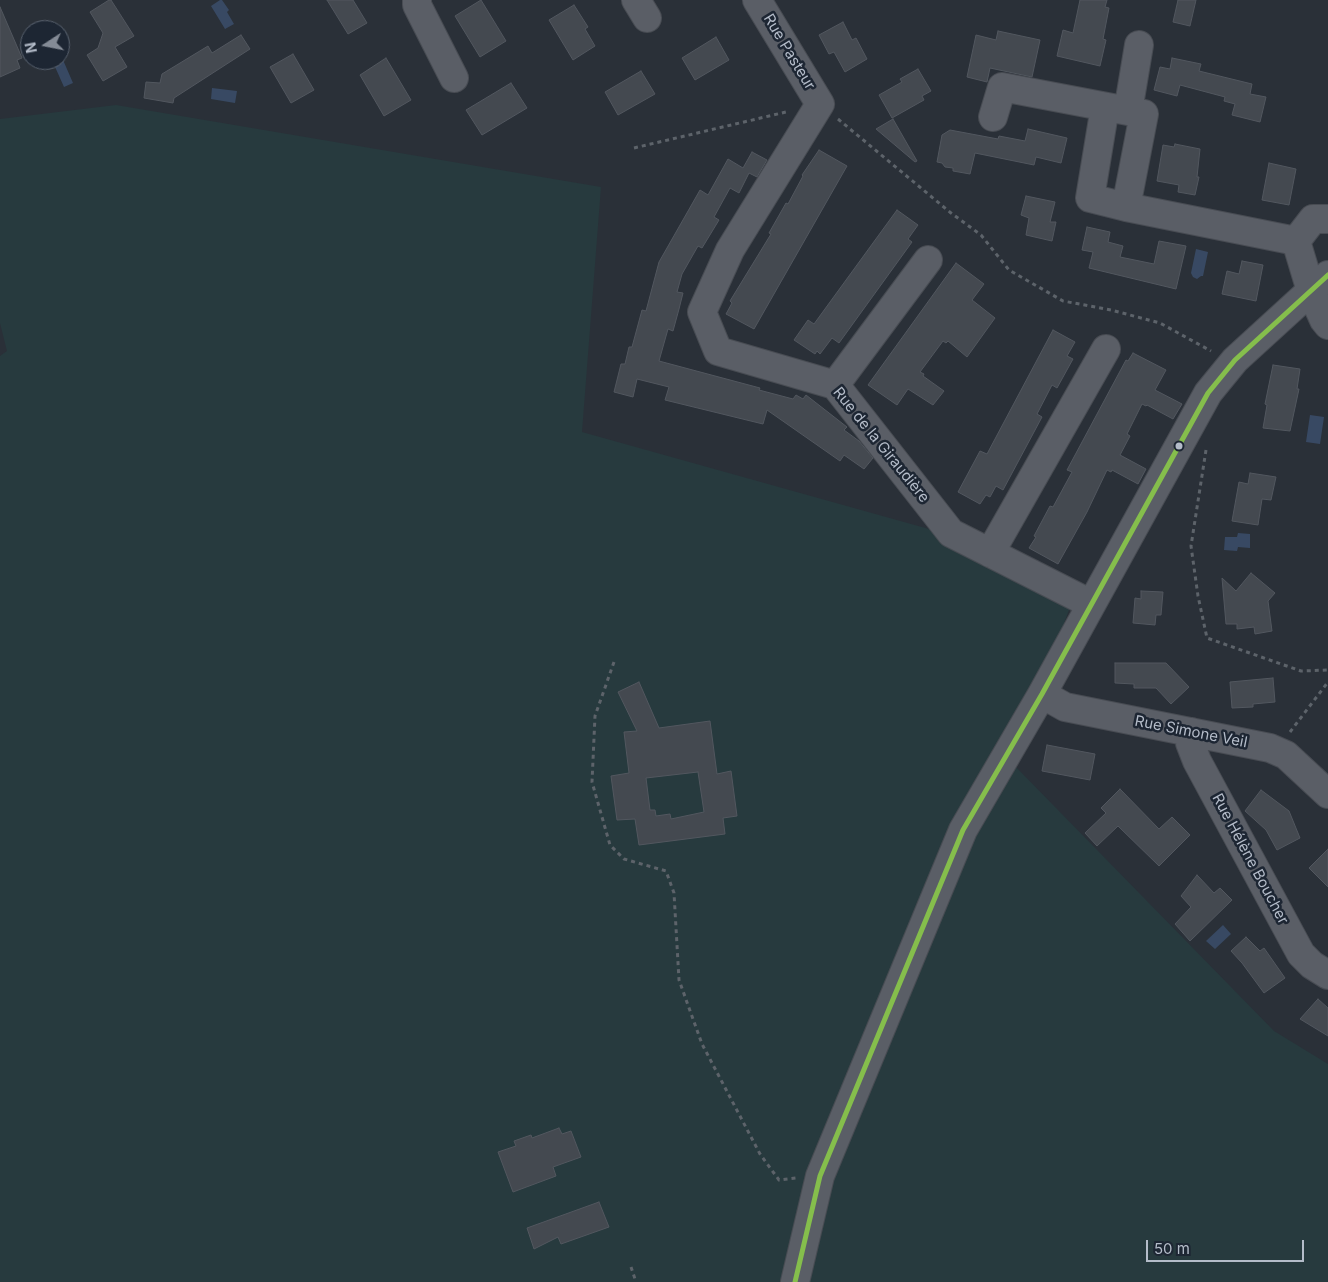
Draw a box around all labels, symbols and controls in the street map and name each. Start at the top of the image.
street label: Rue Pasteur [759,11,819,93]
north arrow [20,20,70,70]
text: N [21,41,40,55]
street label: Rue de la Giraudière [829,384,933,506]
unlabelled marker [1174,441,1184,451]
street label: Rue Simone Veil [1133,712,1249,752]
street label: Rue Hélène Boucher [1208,791,1292,927]
scale bar [1148,1230,1306,1262]
text: 50 m [1154,1239,1190,1258]

